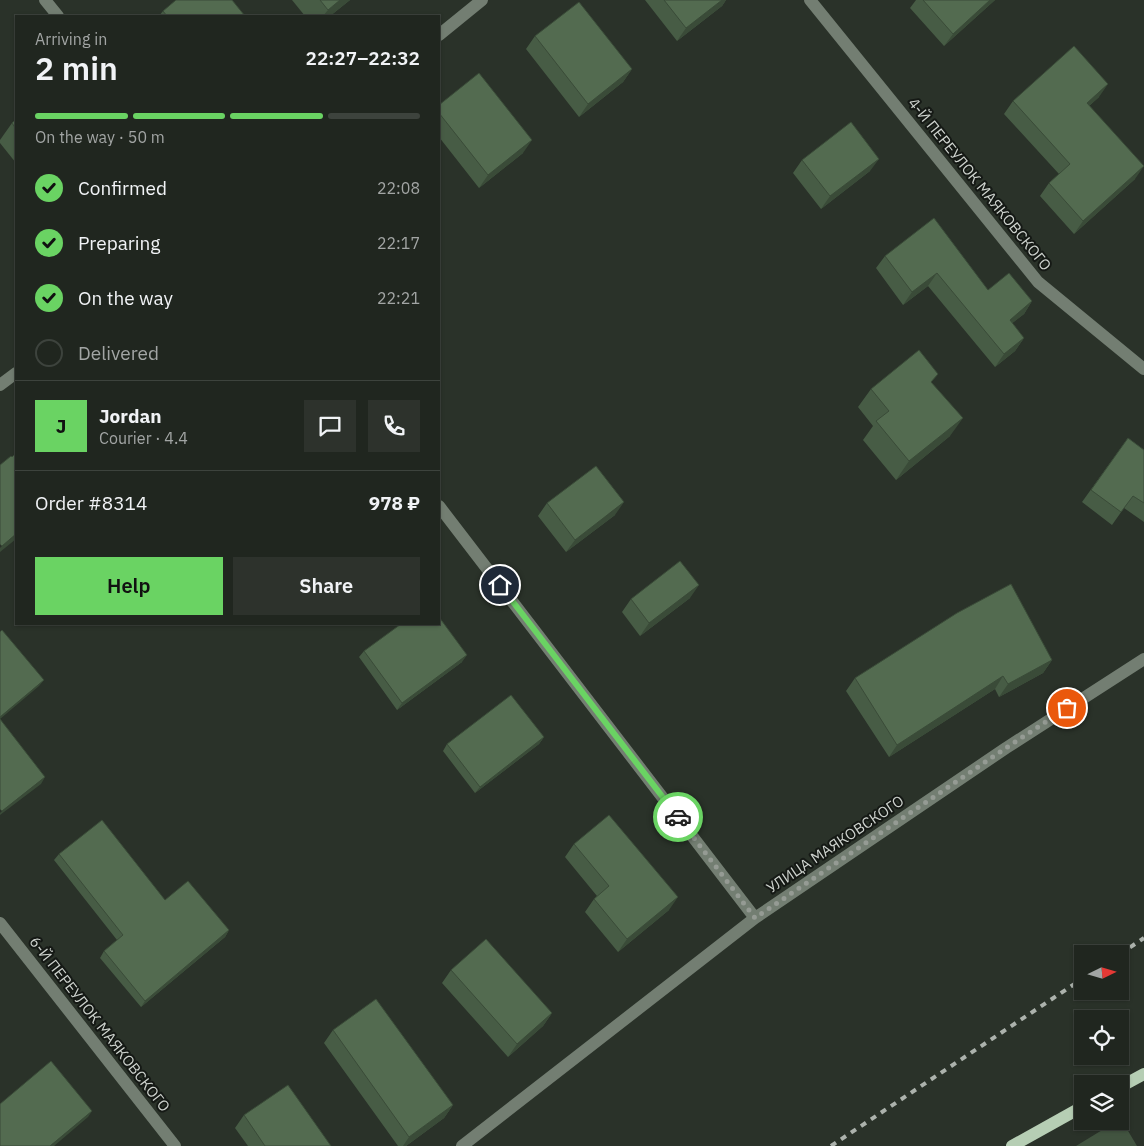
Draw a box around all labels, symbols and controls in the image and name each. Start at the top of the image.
text: Arriving in [35,29,107,49]
text: 22:27–22:32 [306,46,420,70]
text: 2 min [35,47,118,89]
street label: 4-Й ПЕРЕУЛОК МАЯКОВСКОГО [904,94,1056,274]
text: On the way · 50 m [35,127,165,147]
icon: check [35,174,63,202]
text: Confirmed [78,176,167,200]
text: 22:08 [377,178,420,198]
icon: check [35,229,63,257]
text: Preparing [78,231,160,255]
text: 22:17 [377,233,420,253]
icon: check [35,284,63,312]
text: On the way [78,286,173,310]
text: 22:21 [377,288,420,308]
text: Delivered [78,341,159,365]
button: chat [304,400,356,452]
button: phone [368,400,420,452]
text: Jordan [99,404,162,428]
text: J [56,414,66,438]
text: Courier · 4.4 [99,428,188,448]
text: Order #8314 [35,491,147,515]
text: 978 ₽ [369,491,420,515]
button: Help [35,557,223,615]
button: Share [233,557,420,615]
pin [479,564,521,606]
icon: home [486,571,514,599]
pin [1046,687,1088,729]
icon: bag [1053,694,1081,722]
street label: УЛИЦА МАЯКОВСКОГО [763,791,907,897]
courier [653,792,703,842]
icon: car [664,803,692,831]
street label: 6-Й ПЕРЕУЛОК МАЯКОВСКОГО [26,933,174,1115]
north arrow [1074,945,1129,1000]
map controls [1074,945,1129,1130]
button: locate [1074,1010,1129,1065]
button: layers [1074,1075,1129,1130]

